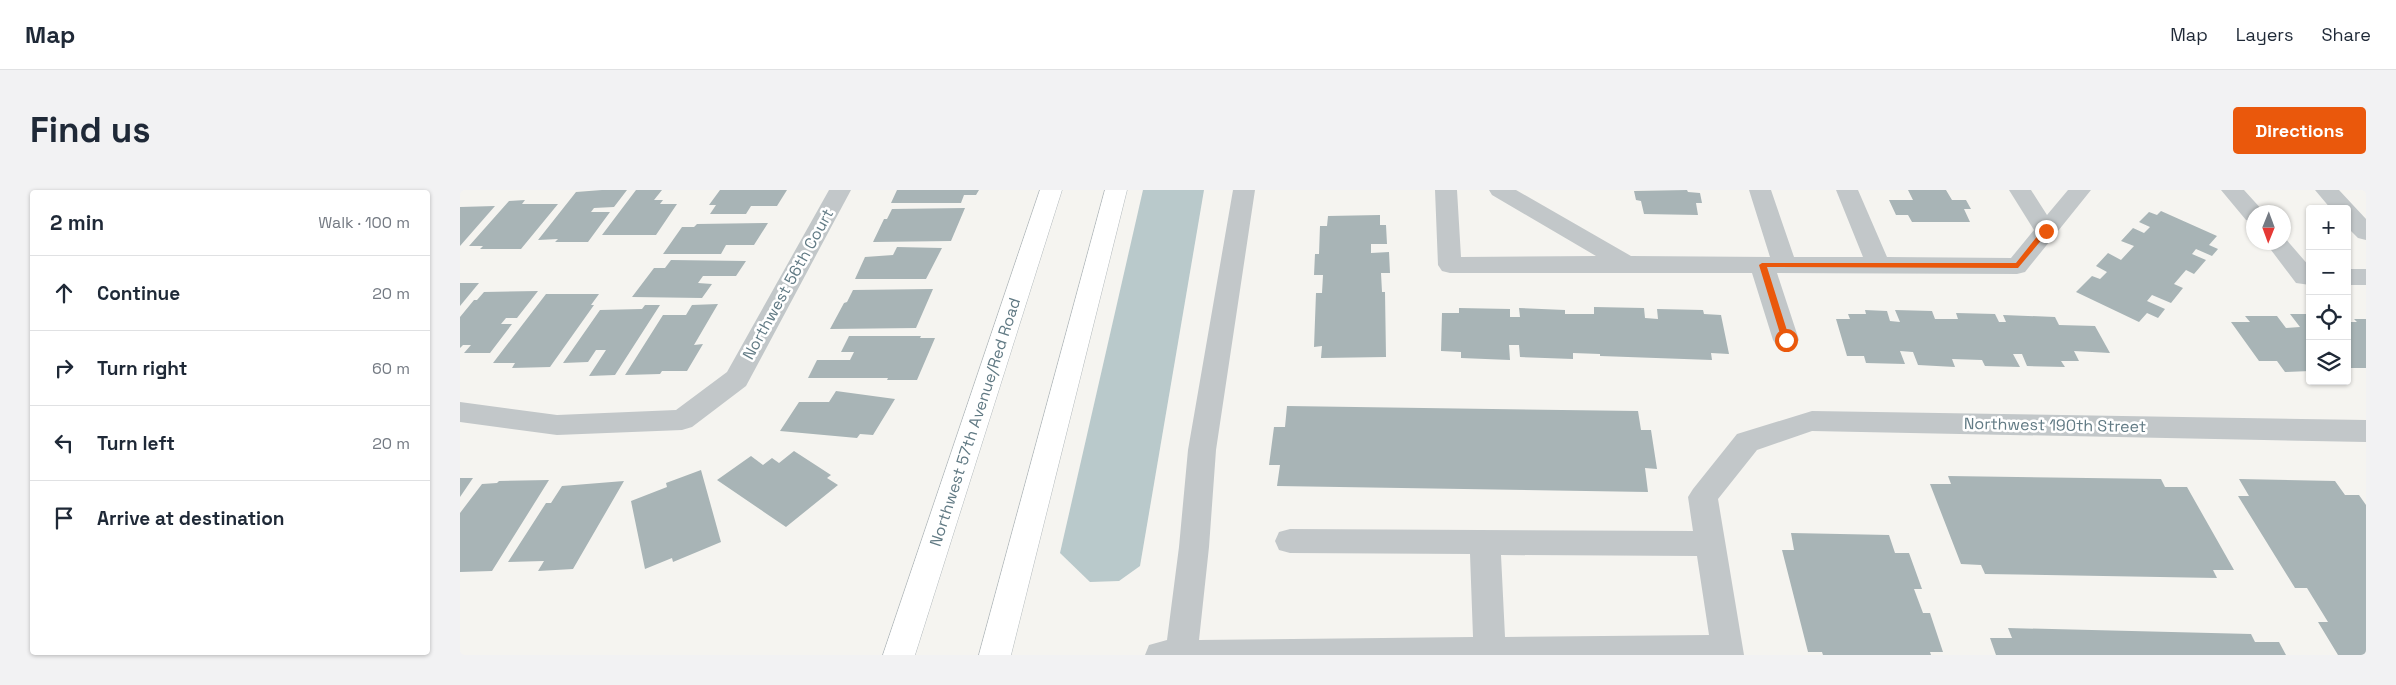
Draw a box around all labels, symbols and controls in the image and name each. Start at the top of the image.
text: Map [25,19,75,50]
text: Map [2170,23,2208,46]
text: Layers [2236,23,2293,46]
text: Share [2321,23,2371,46]
button: Directions [2233,107,2366,154]
text: Find us [30,108,151,152]
street label: Northwest 56th Court [738,205,838,363]
north arrow [2246,205,2291,250]
map controls [2306,205,2351,385]
button: + [2306,205,2351,250]
text: 2 min [50,209,104,236]
text: Walk · 100 m [318,212,410,233]
route end [2035,220,2058,243]
button: − [2306,250,2351,295]
icon: ahead [50,279,78,307]
text: Continue [97,281,180,306]
text: 20 m [372,283,410,304]
street label: Northwest 57th Avenue/Red Road [925,295,1025,549]
button: locate [2306,295,2351,340]
route start [1775,329,1798,352]
button: layers [2306,340,2351,385]
icon: right [50,354,78,382]
text: Turn right [97,356,187,381]
text: 60 m [372,358,410,379]
street label: Northwest 190th Street [1964,413,2146,437]
icon: left [50,429,78,457]
text: Turn left [97,431,175,456]
text: 20 m [372,433,410,454]
icon: arrive [50,504,78,532]
text: Arrive at destination [97,506,285,531]

